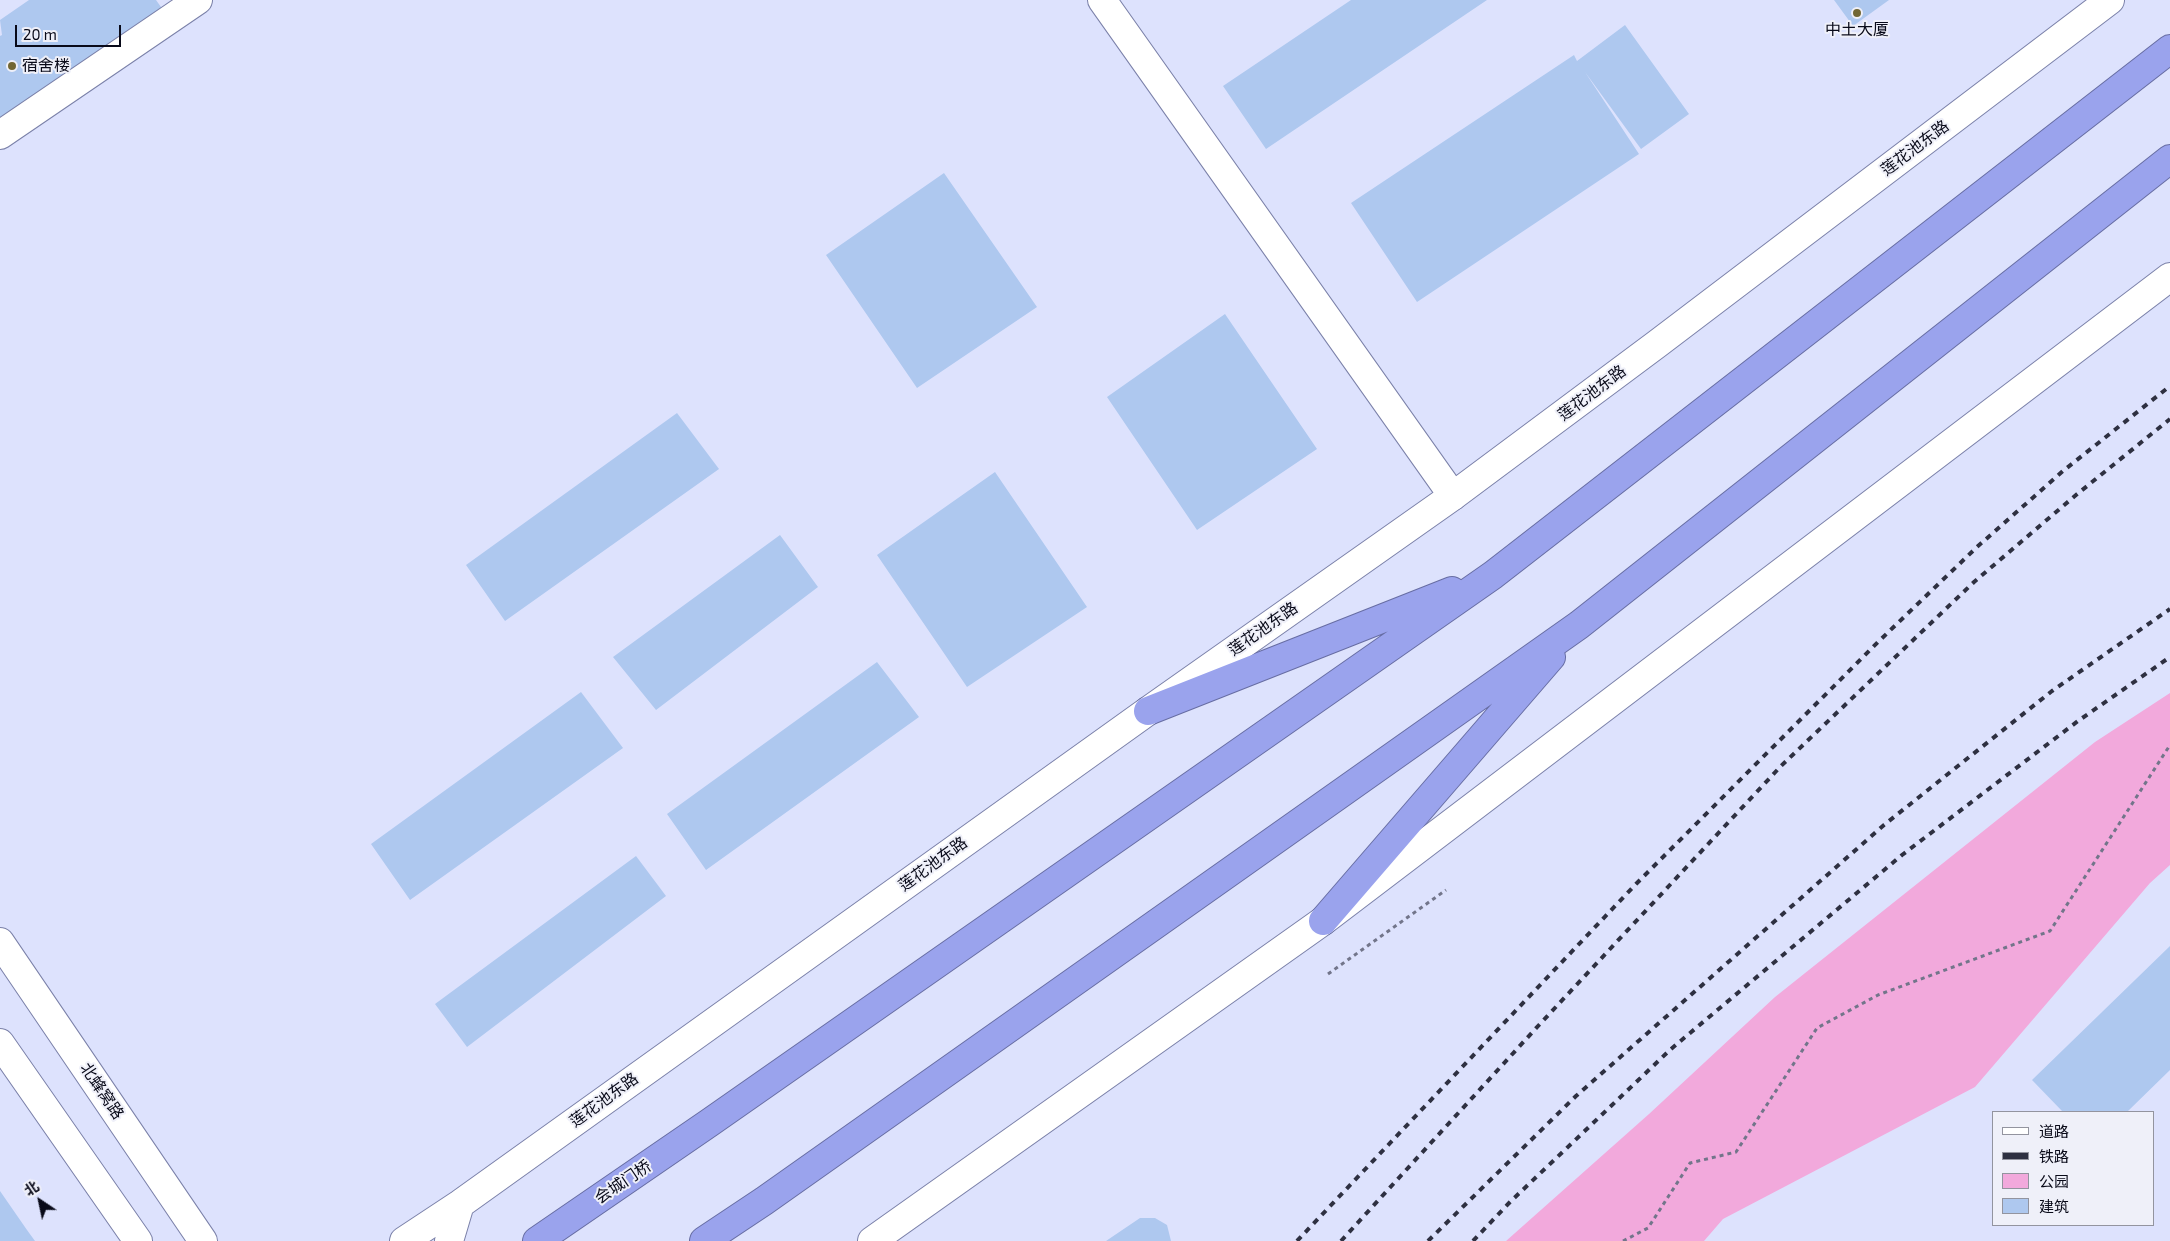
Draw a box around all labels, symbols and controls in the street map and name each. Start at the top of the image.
marker: 中土大厦 [1851,7,1863,19]
scale bar [18,15,124,47]
place label: 中土大厦 [1825,20,1889,40]
text: 20 m [23,25,57,43]
place label: 宿舍楼 [22,56,70,76]
marker: 宿舍楼 [6,60,18,72]
street label: 莲花池东路 [1877,116,1953,180]
street label: 莲花池东路 [1554,361,1630,425]
street label: 莲花池东路 [1225,598,1301,660]
street label: 莲花池东路 [895,833,971,895]
street label: 北蜂窝路 [76,1059,128,1123]
street label: 莲花池东路 [566,1069,642,1131]
legend [1992,1111,2155,1226]
text: 道路 [2039,1122,2069,1140]
text: 铁路 [2039,1147,2069,1165]
street label: 会城门桥 [591,1156,655,1208]
text: 公园 [2039,1172,2069,1190]
north arrow [15,1176,65,1226]
text: 北 [21,1177,42,1199]
text: 建筑 [2039,1197,2069,1215]

